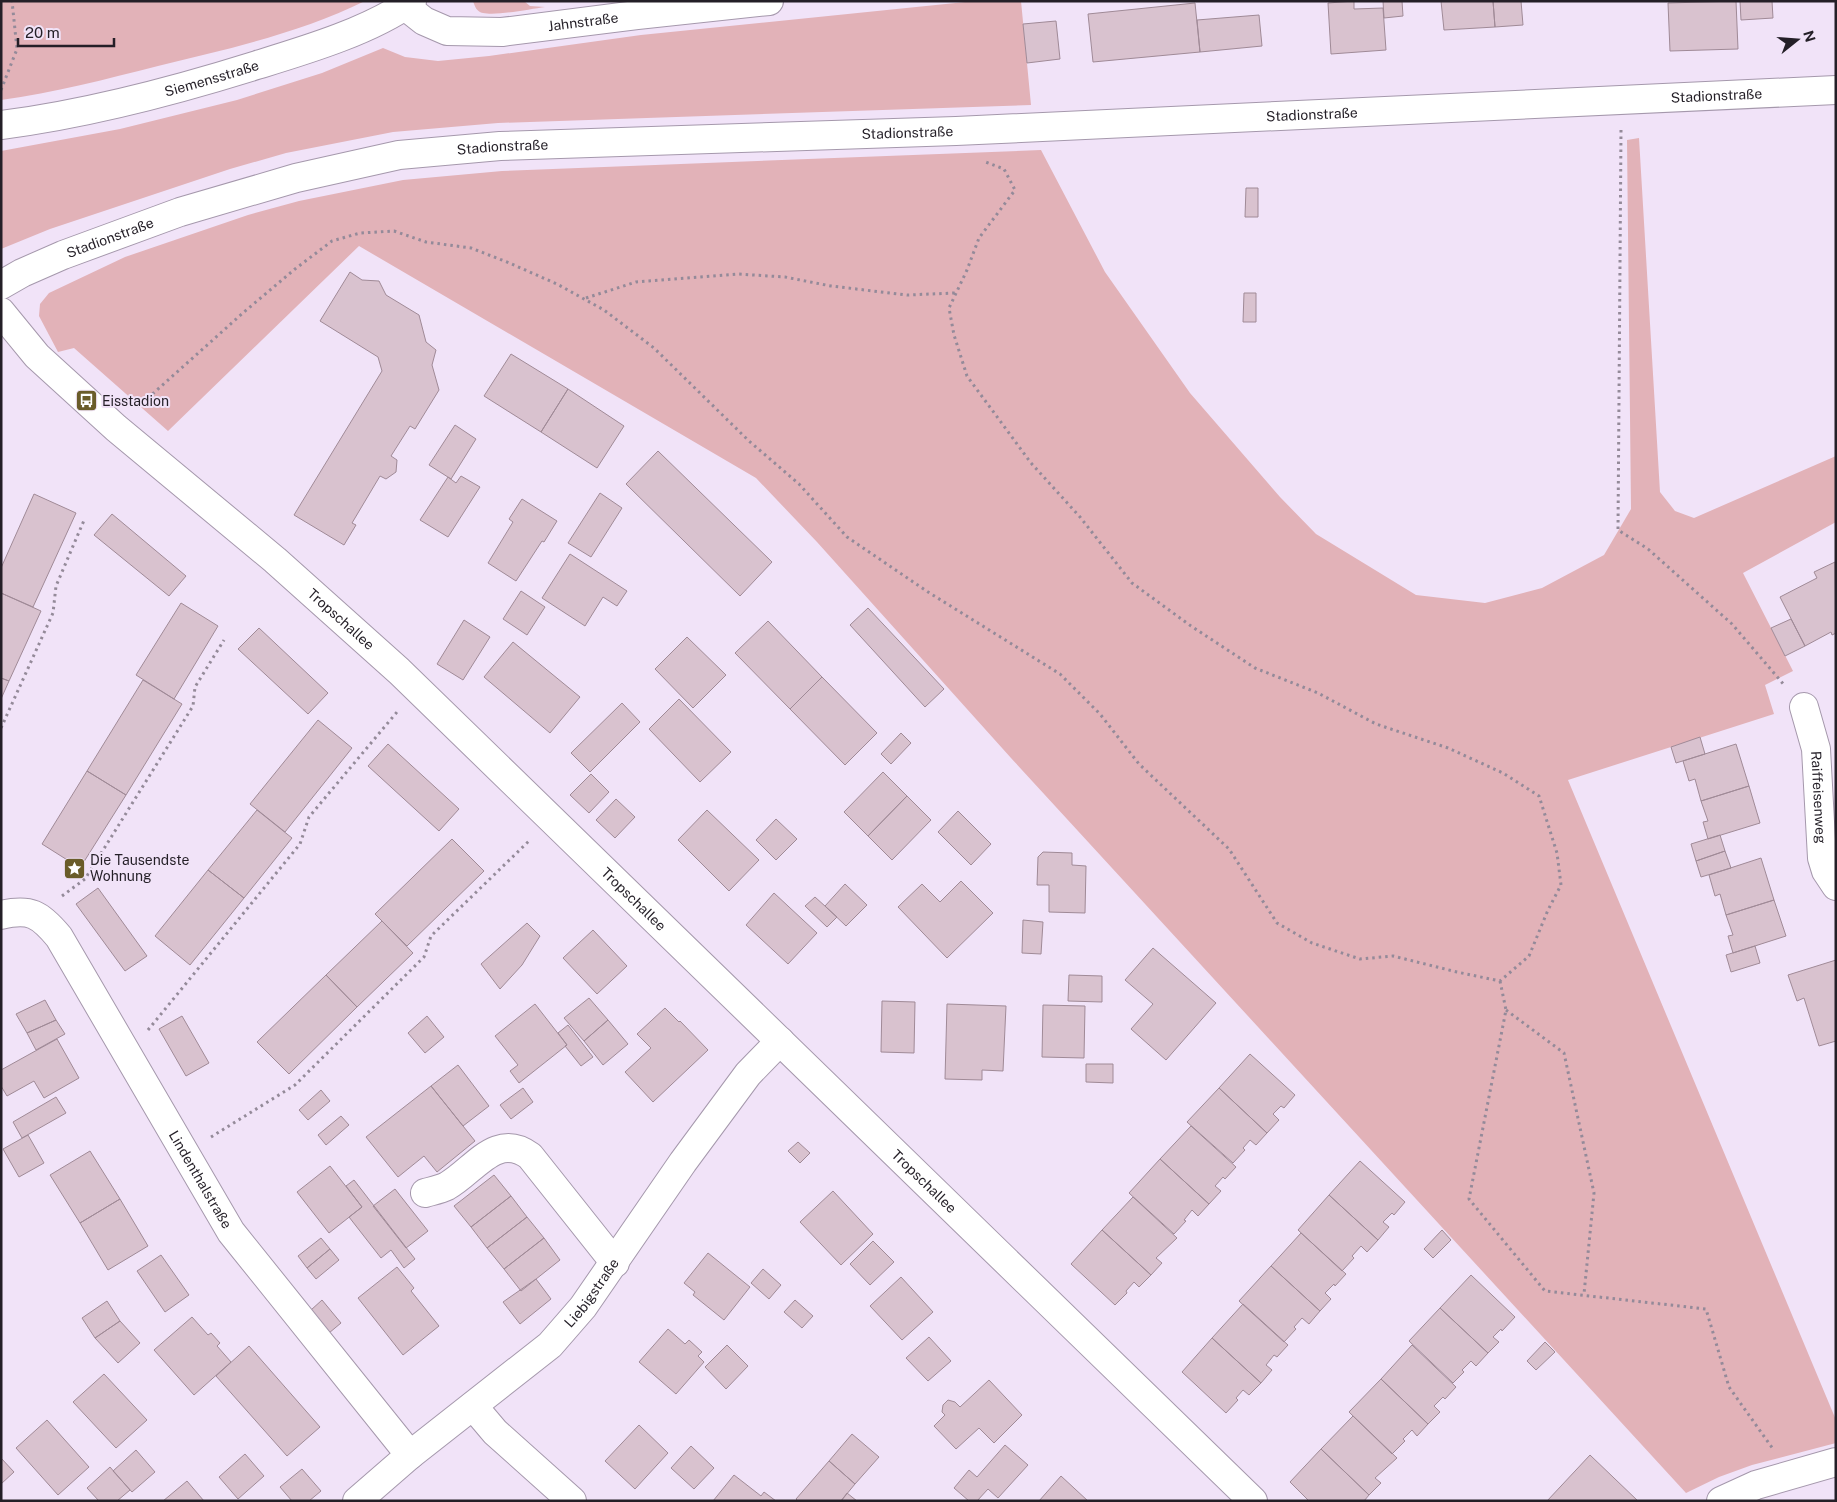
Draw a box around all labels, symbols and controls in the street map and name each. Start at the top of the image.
street label: Jahnstraße [547,9,619,34]
scale bar [18,15,114,47]
north arrow [1772,15,1822,65]
text: 20 m [25,24,60,41]
text: N [1800,29,1819,44]
street label: Siemensstraße [163,57,261,100]
street label: Stadionstraße [1670,85,1763,106]
street label: Stadionstraße [1266,104,1358,125]
street label: Stadionstraße [861,123,953,142]
street label: Stadionstraße [456,136,549,158]
street label: Stadionstraße [64,214,156,261]
bus stop icon: Eisstadion [74,389,98,413]
place label: Eisstadion [102,393,169,409]
street label: Tropschallee [305,585,378,653]
street label: Raiffeisenweg [1808,750,1829,844]
place label: Die Tausendste Wohnung [90,852,189,884]
place icon: Die Tausendste Wohnung [62,856,86,880]
street label: Tropschallee [598,864,669,934]
street label: Lindenthalstraße [166,1128,235,1231]
street label: Tropschallee [888,1146,960,1216]
street label: Liebigstraße [561,1255,622,1331]

